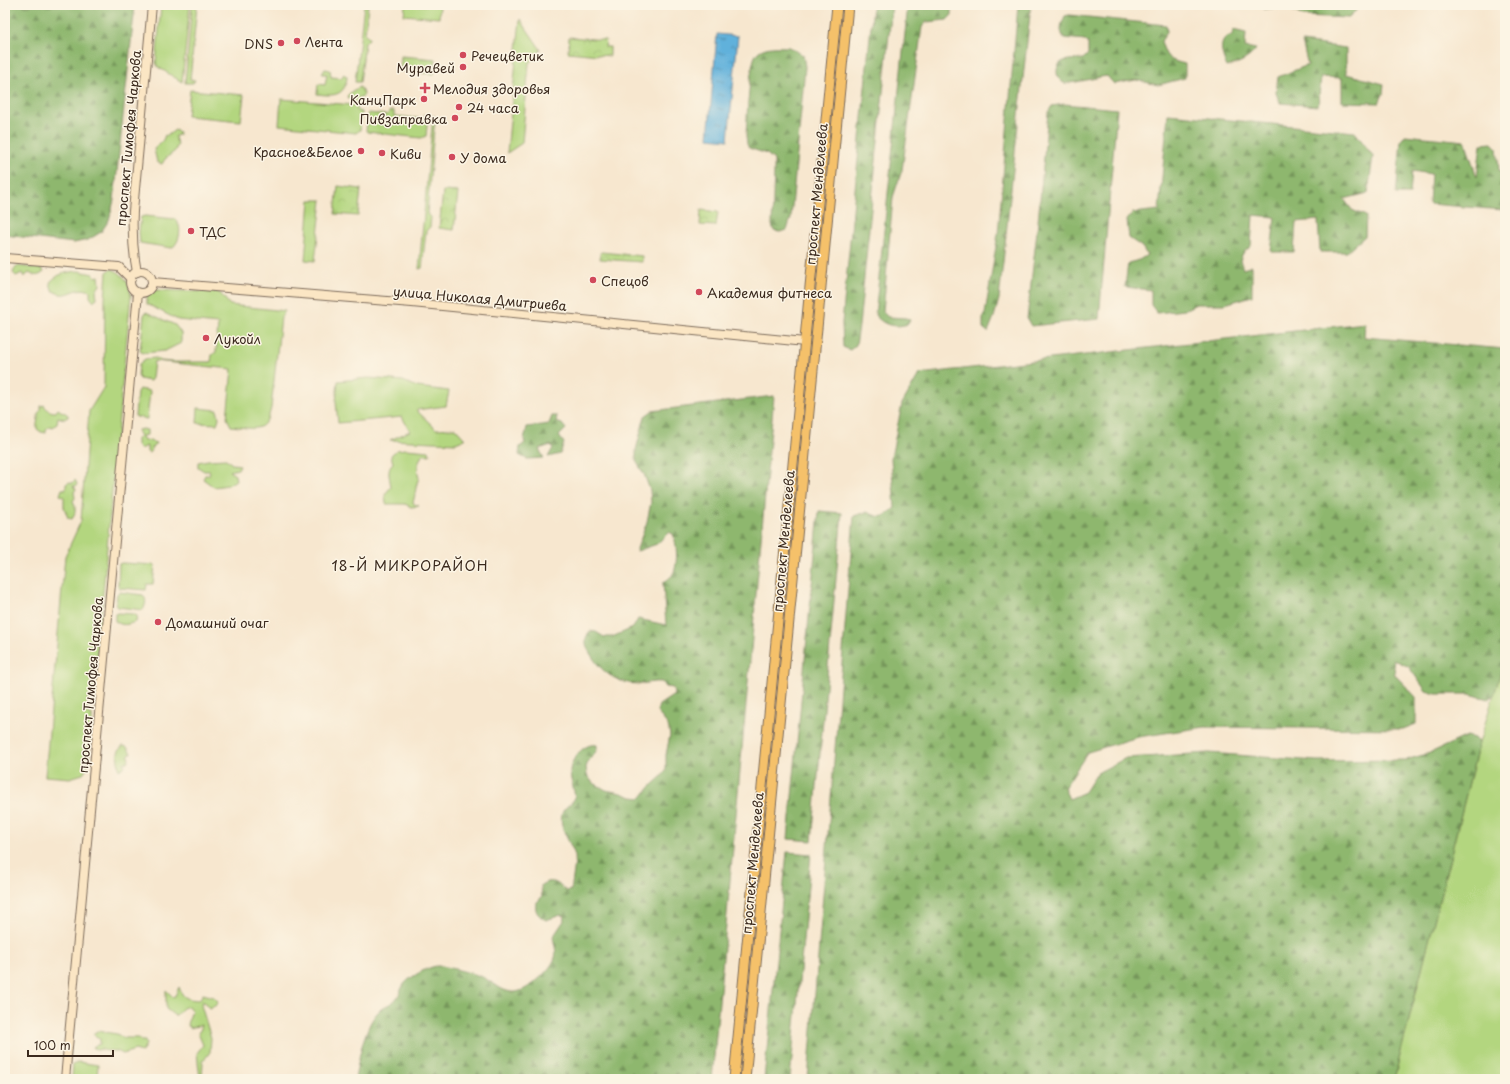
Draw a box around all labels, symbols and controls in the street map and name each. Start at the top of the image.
place label: Лента [305,32,343,51]
place label: DNS [244,34,273,53]
marker: Лента [292,36,302,46]
marker: DNS [276,38,286,48]
place label: Речецветик [471,46,544,65]
street label: проспект Тимофея Чаркова [111,48,145,227]
marker: Речецветик [458,50,468,60]
place label: Муравей [397,58,455,77]
marker: Муравей [458,62,468,72]
place label: Мелодия здоровья [433,79,550,98]
marker: Мелодия здоровья [420,83,430,93]
place label: КанцПарк [350,90,416,109]
marker: КанцПарк [419,94,429,104]
place label: 24 часа [467,98,520,117]
marker: 24 часа [454,102,464,112]
place label: Пивзаправка [360,109,448,128]
marker: Пивзаправка [450,113,460,123]
street label: проспект Менделеева [800,122,832,266]
place label: Красное&Белое [253,142,353,161]
place label: Киви [390,144,422,163]
marker: Красное&Белое [356,146,366,156]
marker: Киви [377,148,387,158]
place label: У дома [460,148,506,167]
marker: У дома [447,152,457,162]
place label: ТДС [199,222,227,241]
marker: ТДС [186,226,196,236]
place label: Спецов [601,271,649,290]
marker: Спецов [588,275,598,285]
street label: улица Николая Дмитриева [392,281,569,315]
place label: Академия фитнеса [707,283,833,302]
marker: Академия фитнеса [694,287,704,297]
place label: Лукойл [214,329,261,348]
marker: Лукойл [201,333,211,343]
street label: проспект Менделеева [767,469,799,613]
district label: 18-Й МИКРОРАЙОН [331,555,489,576]
street label: проспект Тимофея Чаркова [73,595,107,774]
place label: Домашний очаг [165,613,269,632]
marker: Домашний очаг [153,617,163,627]
street label: проспект Менделеева [736,791,768,935]
scale bar [28,1032,113,1058]
text: 100 m [34,1036,71,1054]

